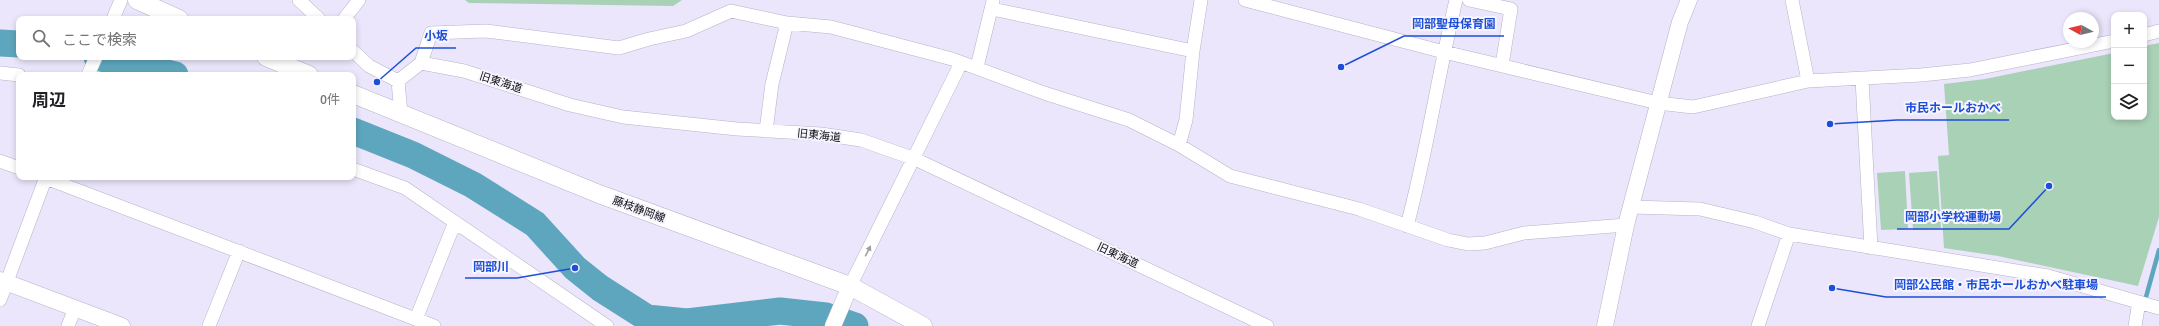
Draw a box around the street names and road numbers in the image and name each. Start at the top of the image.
street label: 旧東海道 [478,69,524,95]
street label: 旧東海道 [796,127,842,144]
street label: 藤枝静岡線 [611,194,667,225]
street label: 旧東海道 [1095,240,1140,271]

